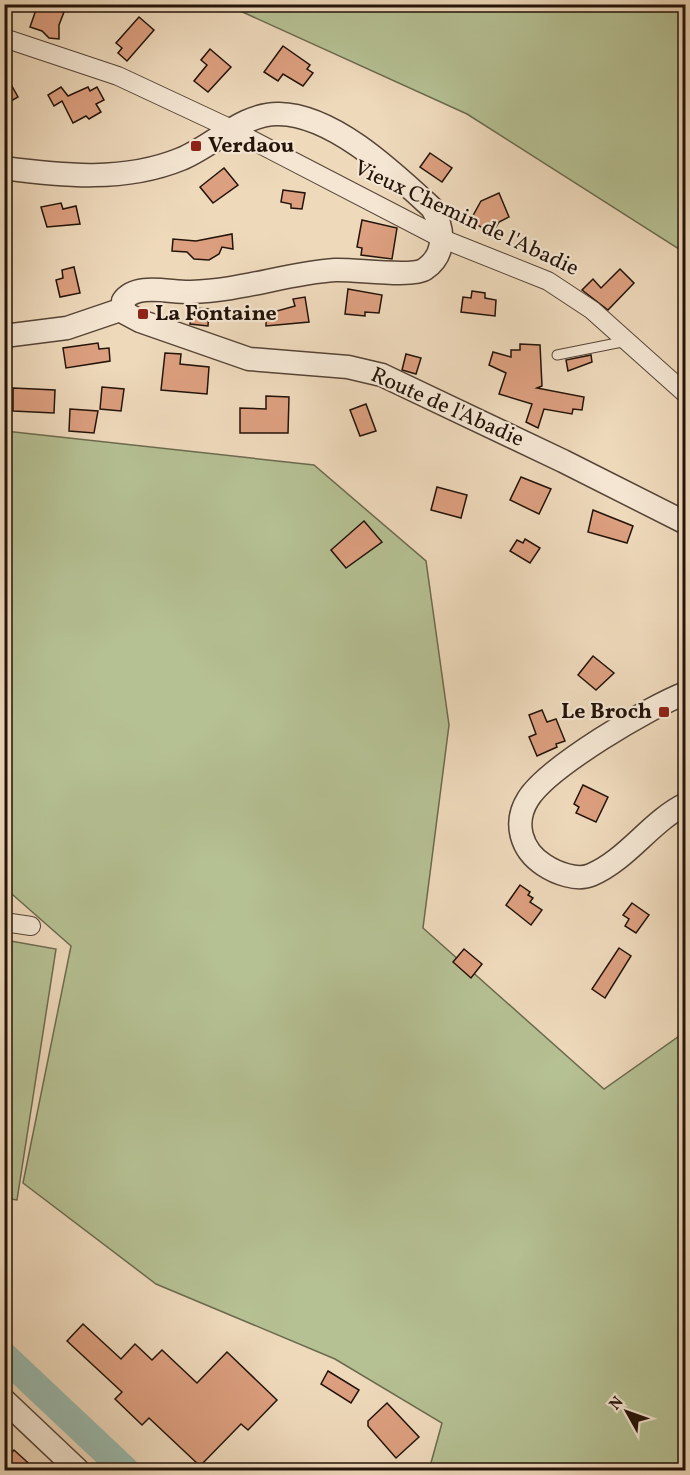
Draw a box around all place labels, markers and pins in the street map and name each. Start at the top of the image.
place label: Verdaou [208,131,294,162]
marker: Verdaou [189,139,203,153]
place label: La Fontaine [155,299,277,330]
marker: La Fontaine [136,307,150,321]
place label: Le Broch [561,697,652,728]
marker: Le Broch [657,705,671,719]

